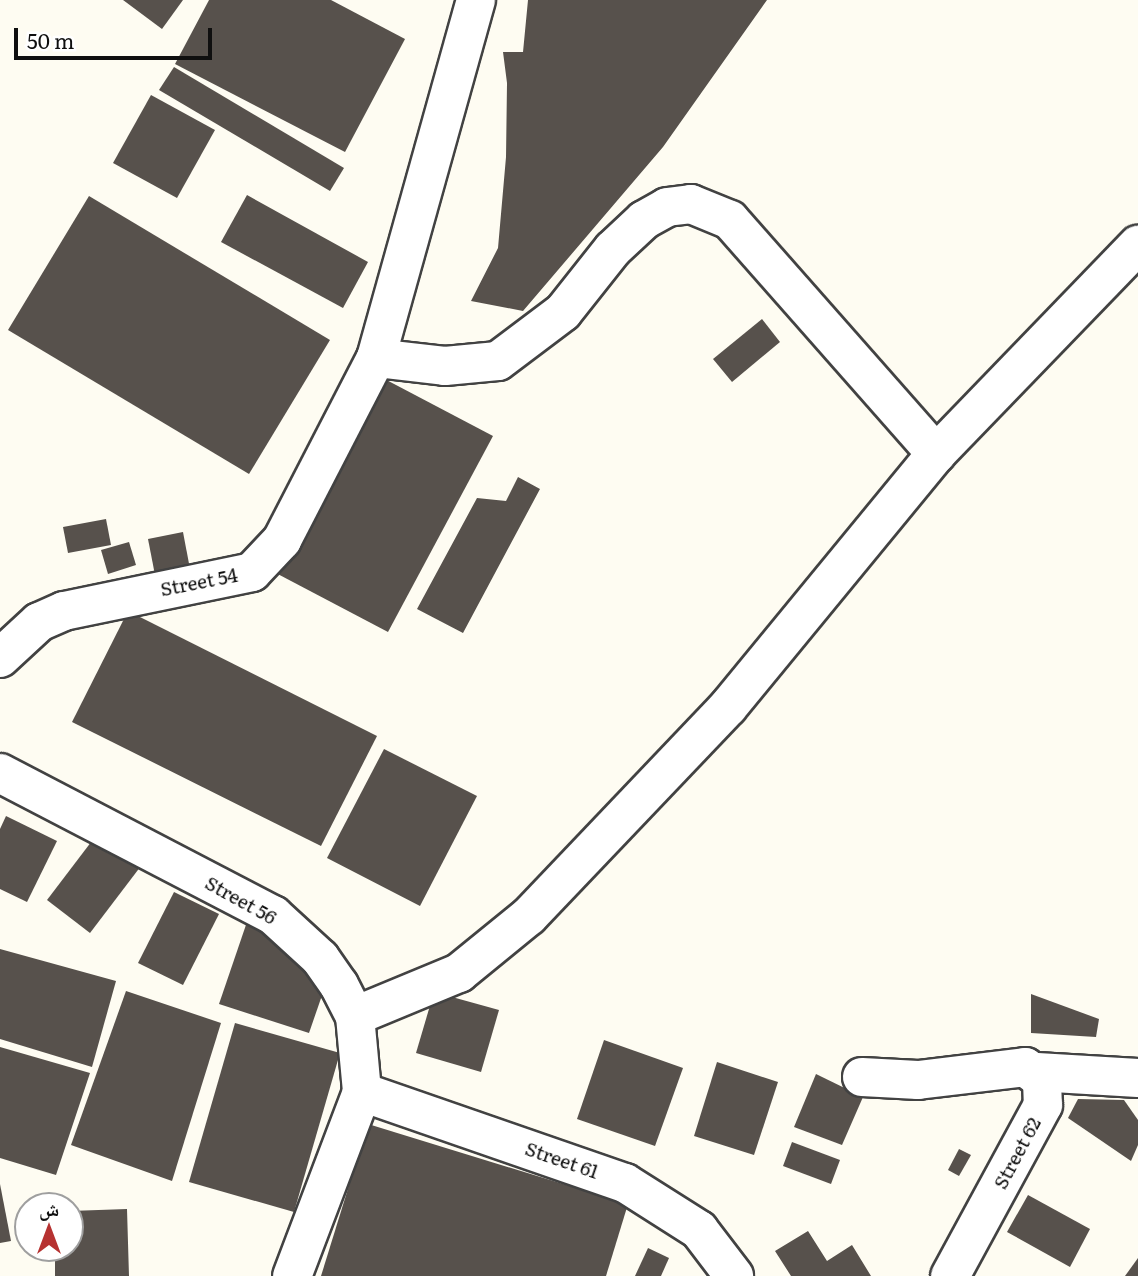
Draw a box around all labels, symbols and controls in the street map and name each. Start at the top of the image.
scale bar [18,14,215,58]
text: 50 m [27,24,74,55]
street label: Street 54 [158,563,240,601]
street label: Street 56 [201,871,281,929]
street label: Street 62 [989,1113,1045,1193]
street label: Street 61 [522,1137,602,1183]
north arrow [14,1192,84,1262]
text: ش [39,1194,59,1222]

